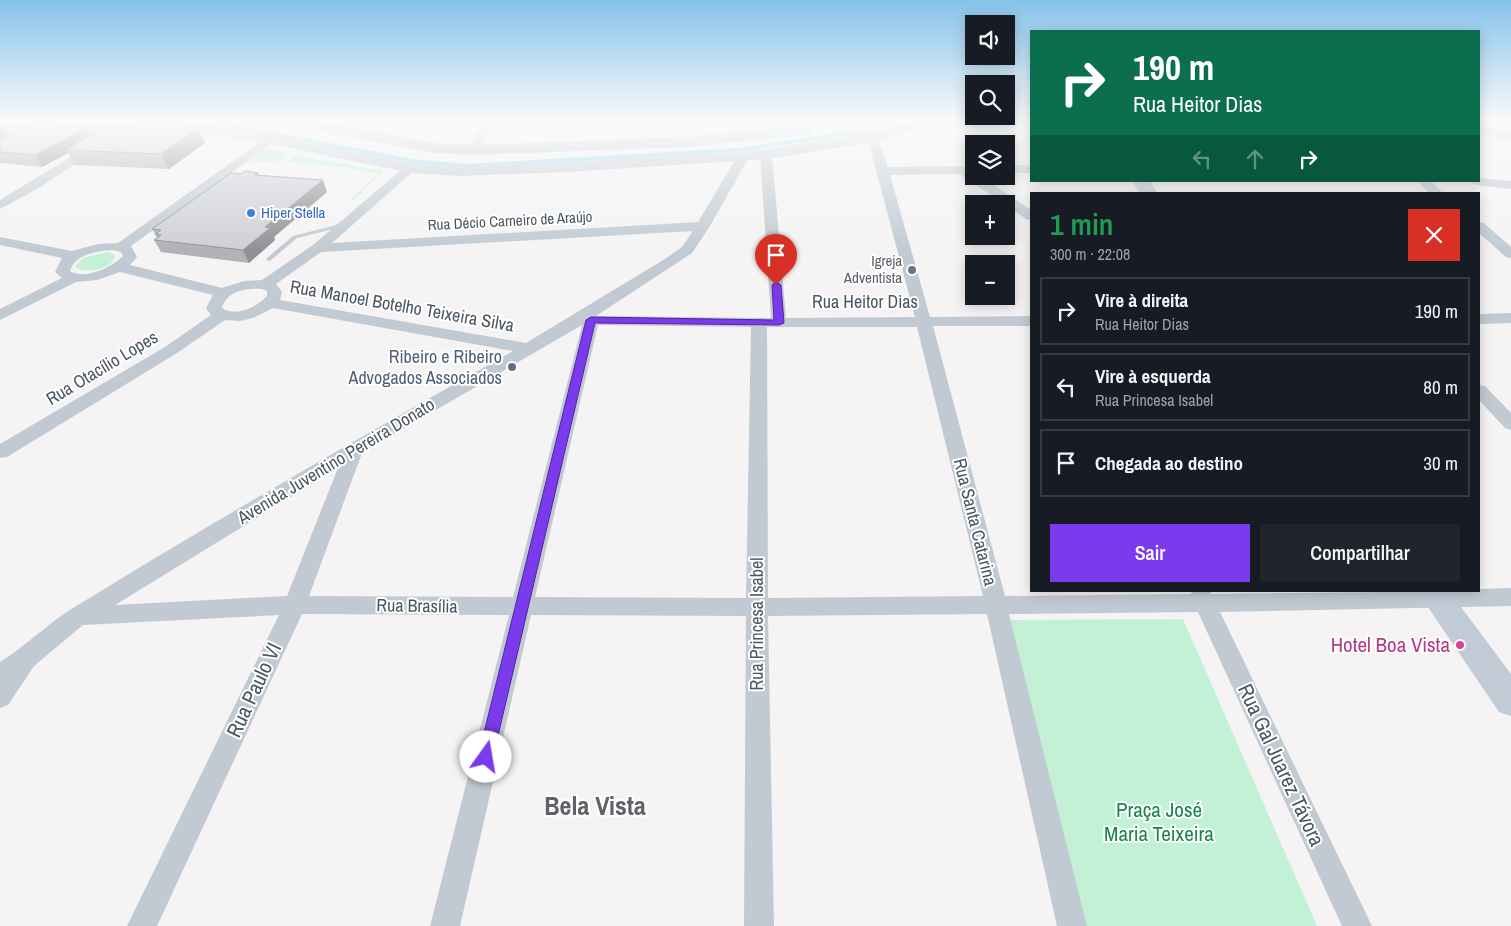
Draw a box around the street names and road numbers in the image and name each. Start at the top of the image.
street label: Rua Décio Carneiro de Araújo [427,206,593,235]
street label: Rua Manoel Botelho Teixeira Silva [288,273,516,338]
street label: Rua Heitor Dias [812,289,918,314]
street label: Rua Otacílio Lopes [41,324,162,411]
street label: Avenida Juventino Pereira Donato [231,392,439,530]
street label: Rua Santa Catarina [948,456,1003,588]
street label: Rua Princesa Isabel [744,558,769,690]
street label: Rua Brasília [376,592,458,619]
street label: Rua Paulo VI [219,638,288,742]
street label: Rua Gal Juarez Távora [1231,679,1332,851]

